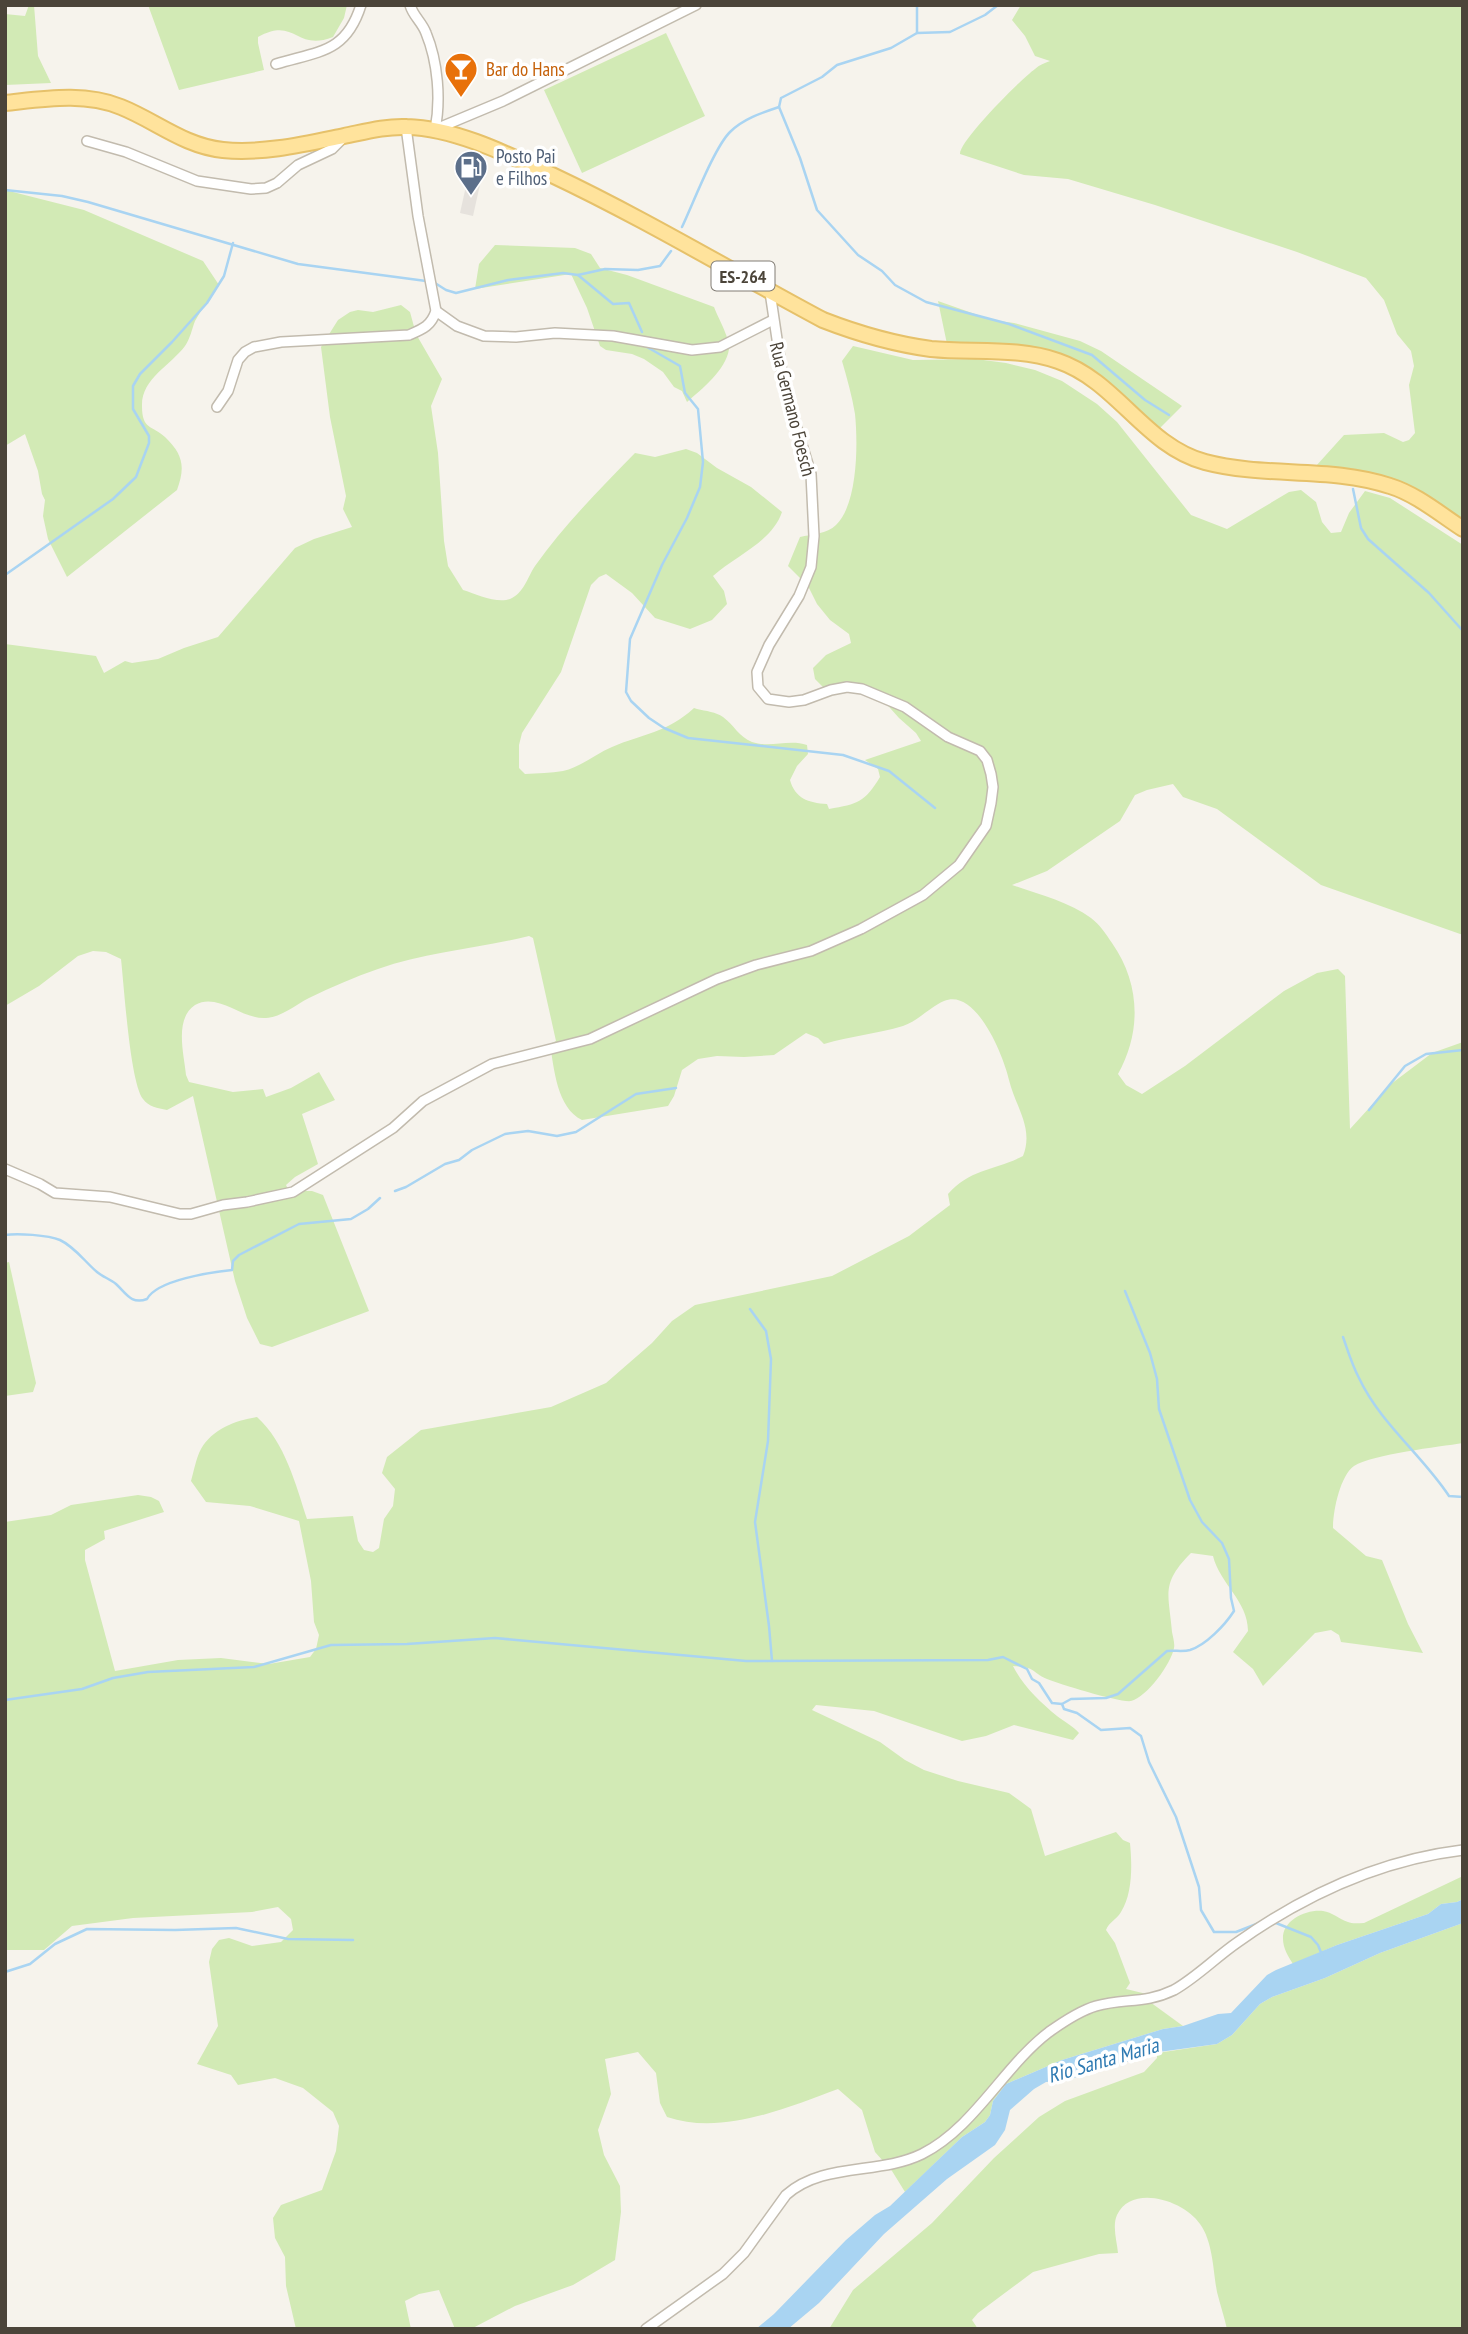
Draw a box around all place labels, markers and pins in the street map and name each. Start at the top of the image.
bar icon: Bar do Hans [442,50,480,99]
place label: Bar do Hans [486,57,565,81]
place label: Posto Pai e Filhos [496,144,556,190]
fuel station icon: Posto Pai e Filhos [452,148,490,197]

